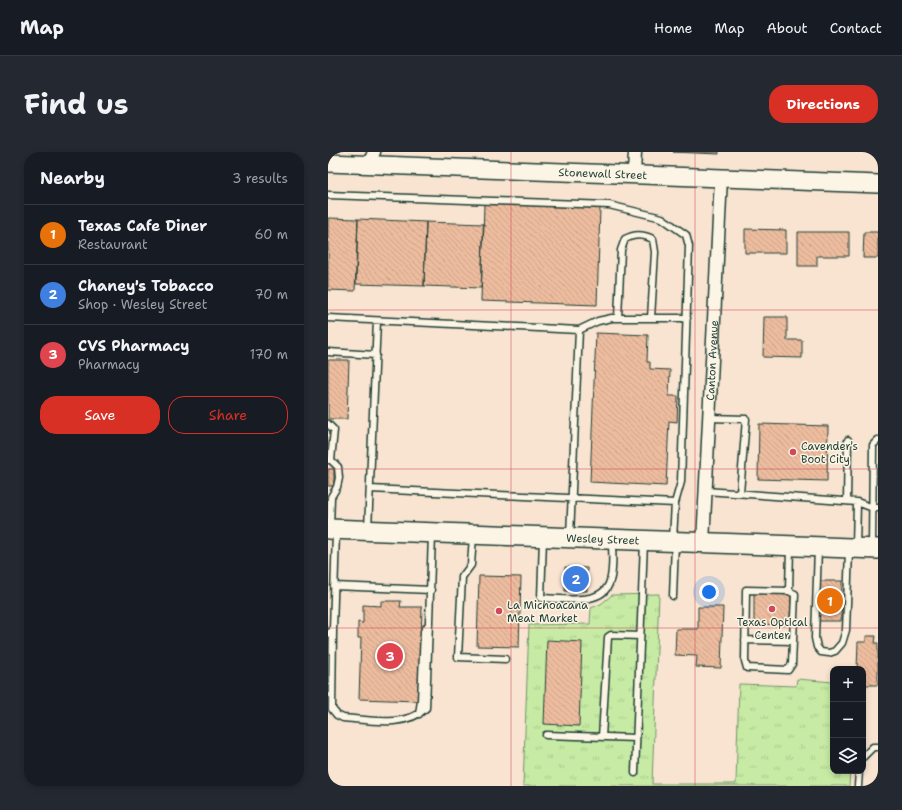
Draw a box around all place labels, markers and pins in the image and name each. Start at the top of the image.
place label: Cavender's Boot City [801,439,858,467]
marker: Cavender's Boot City [788,447,798,457]
pin: 2 [563,564,589,594]
pin: 1 [817,586,843,616]
place label: La Michoacana Meat Market [507,598,588,626]
marker: Texas Optical Center [767,604,777,614]
marker: La Michoacana Meat Market [494,606,504,616]
place label: Texas Optical Center [737,615,808,643]
pin: 3 [377,641,403,671]

